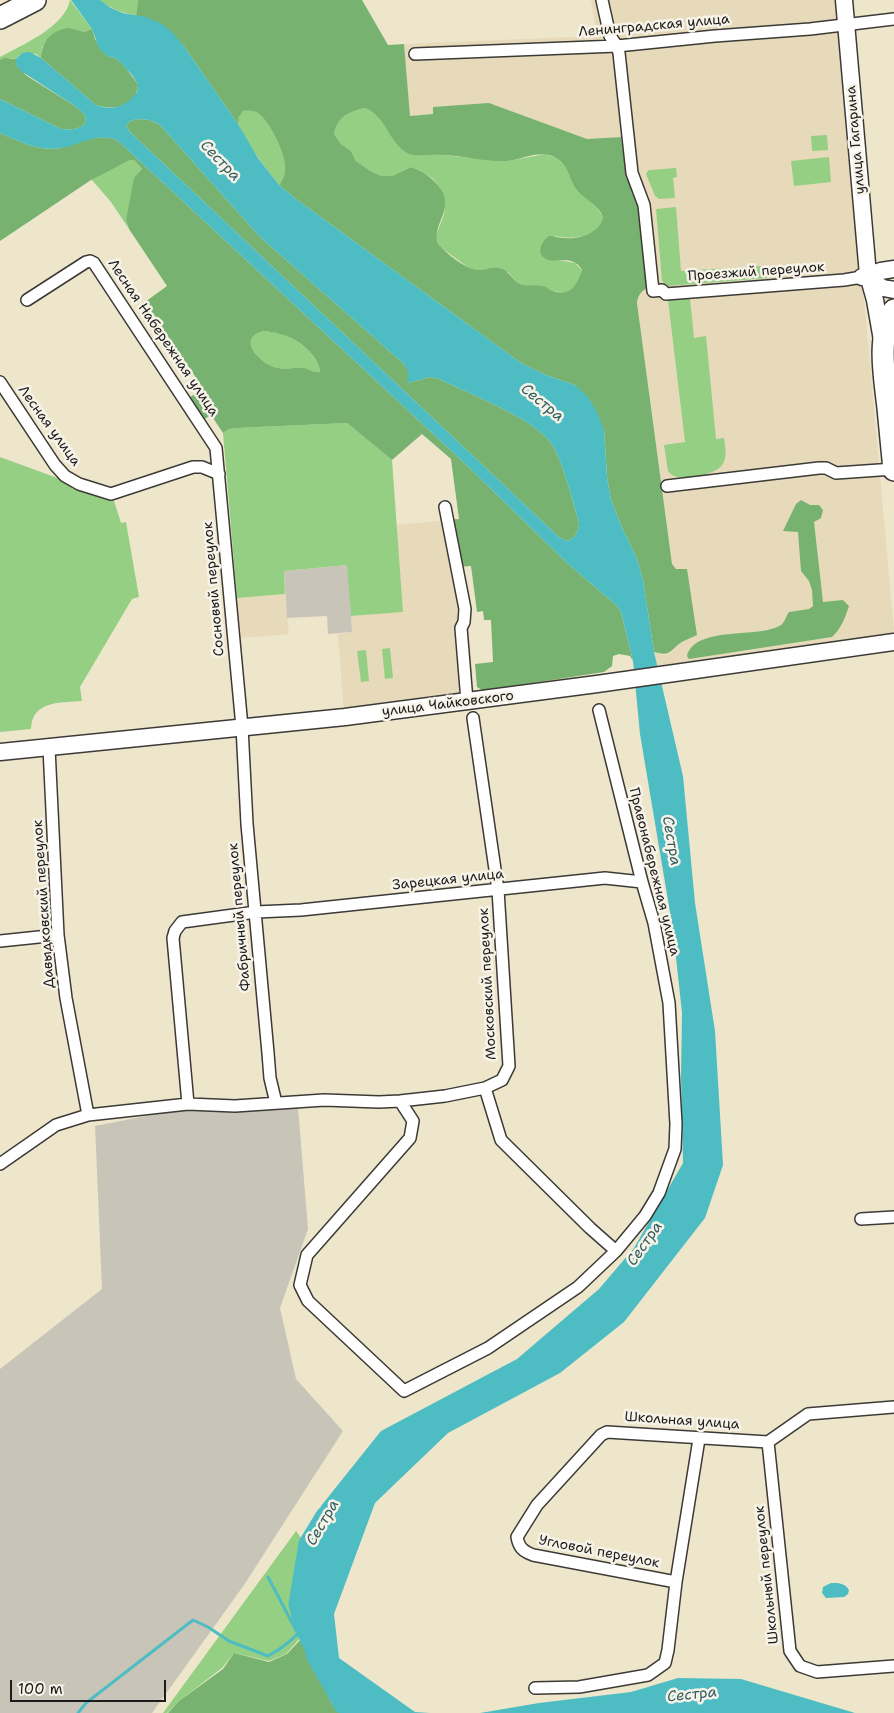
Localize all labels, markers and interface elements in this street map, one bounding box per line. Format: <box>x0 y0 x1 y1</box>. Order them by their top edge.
street label: Ленинградская улица <box>578 11 730 41</box>
street label: улица Гагарина <box>843 85 869 195</box>
water label: Сестра <box>196 137 244 185</box>
street label: Лесная Набережная улица <box>104 256 222 420</box>
street label: Проезжий переулок <box>687 259 825 285</box>
water label: Сестра <box>517 380 567 426</box>
street label: Лесная улица <box>14 382 84 470</box>
street label: Сосновый переулок <box>200 521 228 657</box>
street label: улица Чайковского <box>381 688 515 720</box>
street label: Правонабережная улица <box>625 786 683 958</box>
water label: Сестра <box>658 815 684 867</box>
street label: Давыдковский переулок <box>30 819 58 989</box>
street label: Фабричный переулок <box>225 842 255 992</box>
street label: Зарецкая улица <box>391 866 505 894</box>
street label: Московский переулок <box>476 908 500 1060</box>
water label: Сестра <box>623 1218 667 1270</box>
street label: Школьная улица <box>624 1409 740 1433</box>
water label: Сестра <box>303 1497 343 1549</box>
street label: Школьный переулок <box>751 1505 783 1645</box>
street label: Угловой переулок <box>537 1532 661 1572</box>
scale bar <box>12 1670 169 1702</box>
text: 100 m <box>18 1679 63 1699</box>
water label: Сестра <box>666 1683 718 1707</box>

